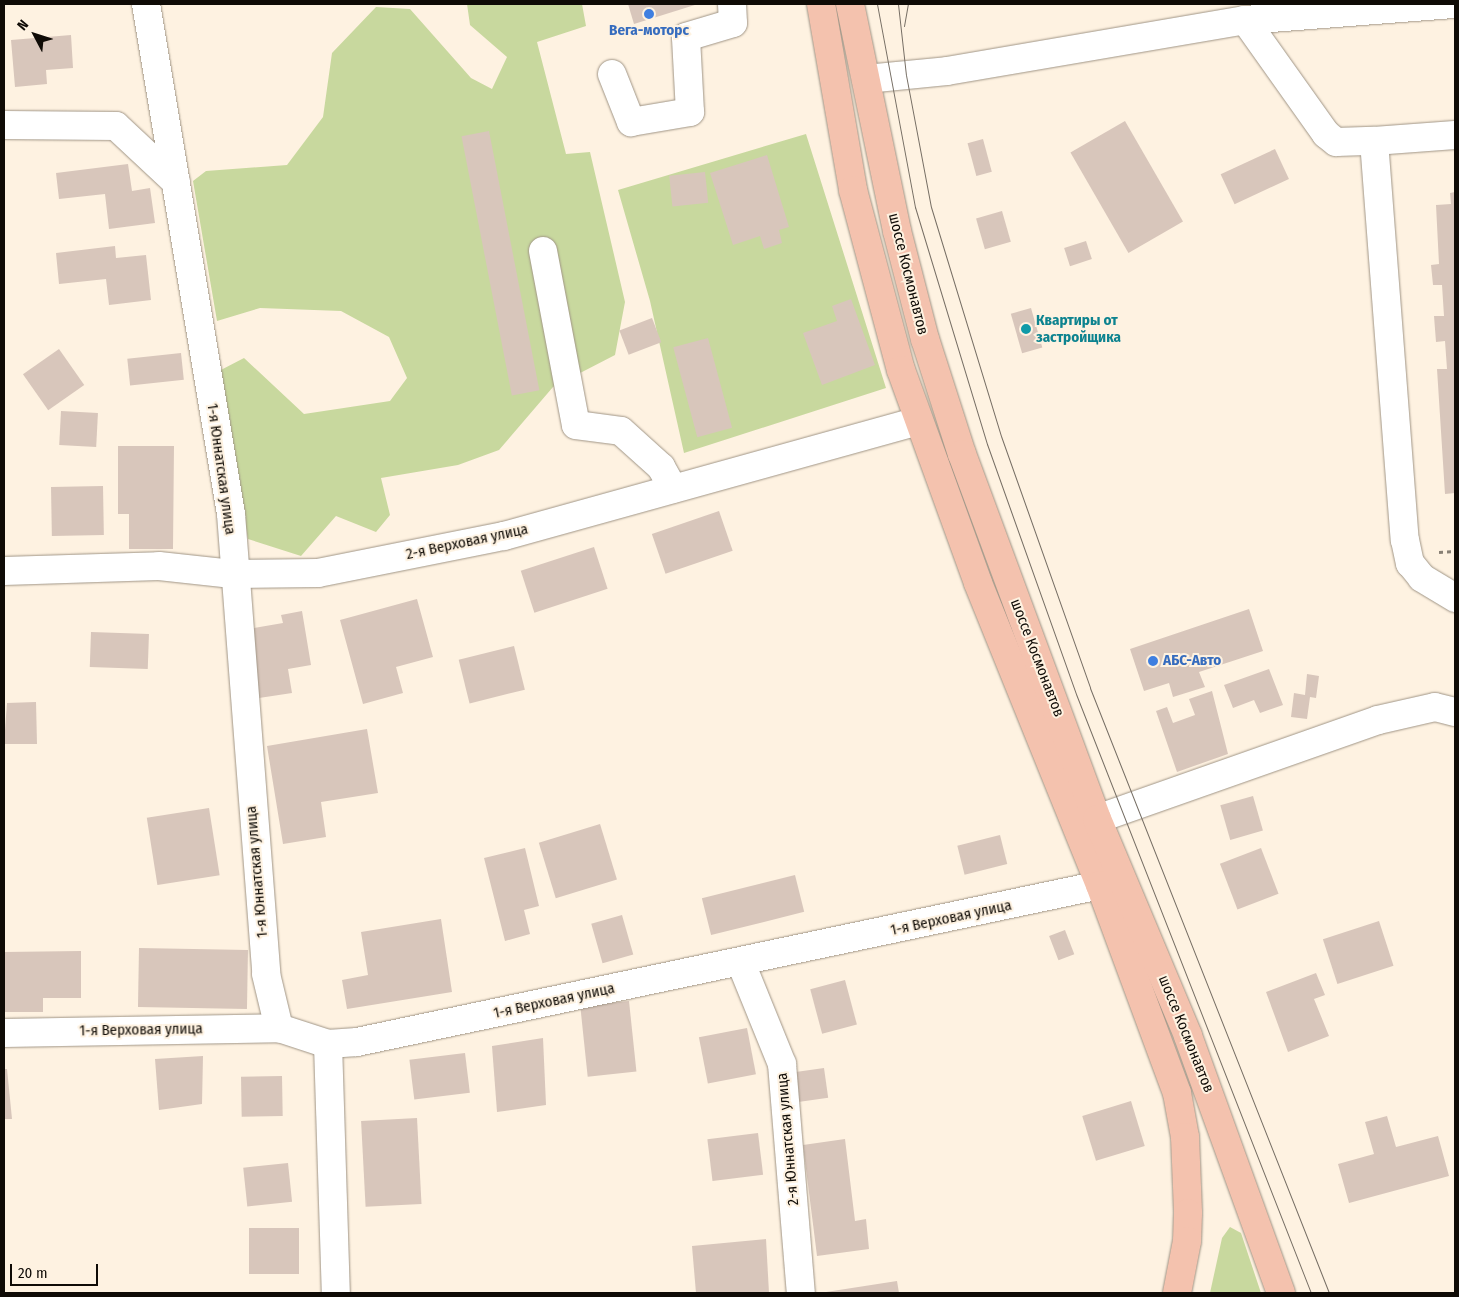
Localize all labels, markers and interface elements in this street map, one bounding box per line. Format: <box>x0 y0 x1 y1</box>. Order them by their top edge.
marker: Вега-моторс <box>643 8 655 20</box>
north arrow <box>10 10 60 60</box>
text: N <box>14 16 32 34</box>
place label: Вега-моторс <box>609 22 689 40</box>
street label: шоссе Космонавтов <box>884 211 932 337</box>
place label: Квартиры от застройщика <box>1036 311 1121 346</box>
marker: Квартиры от застройщика <box>1020 323 1032 335</box>
street label: 1-я Юннатская улица <box>203 402 239 536</box>
street label: 2-я Верховая улица <box>404 520 530 564</box>
street label: шоссе Космонавтов <box>1006 597 1068 719</box>
place label: АБС-Авто <box>1163 652 1221 670</box>
marker: АБС-Авто <box>1147 655 1159 667</box>
street label: 1-я Юннатская улица <box>242 805 272 939</box>
street label: 1-я Верховая улица <box>889 896 1013 940</box>
street label: шоссе Космонавтов <box>1154 973 1218 1095</box>
street label: 1-я Верховая улица <box>492 979 616 1023</box>
street label: 1-я Верховая улица <box>79 1020 203 1040</box>
street label: 2-я Юннатская улица <box>773 1072 803 1206</box>
scale bar <box>12 1254 100 1286</box>
text: 20 m <box>18 1264 48 1282</box>

